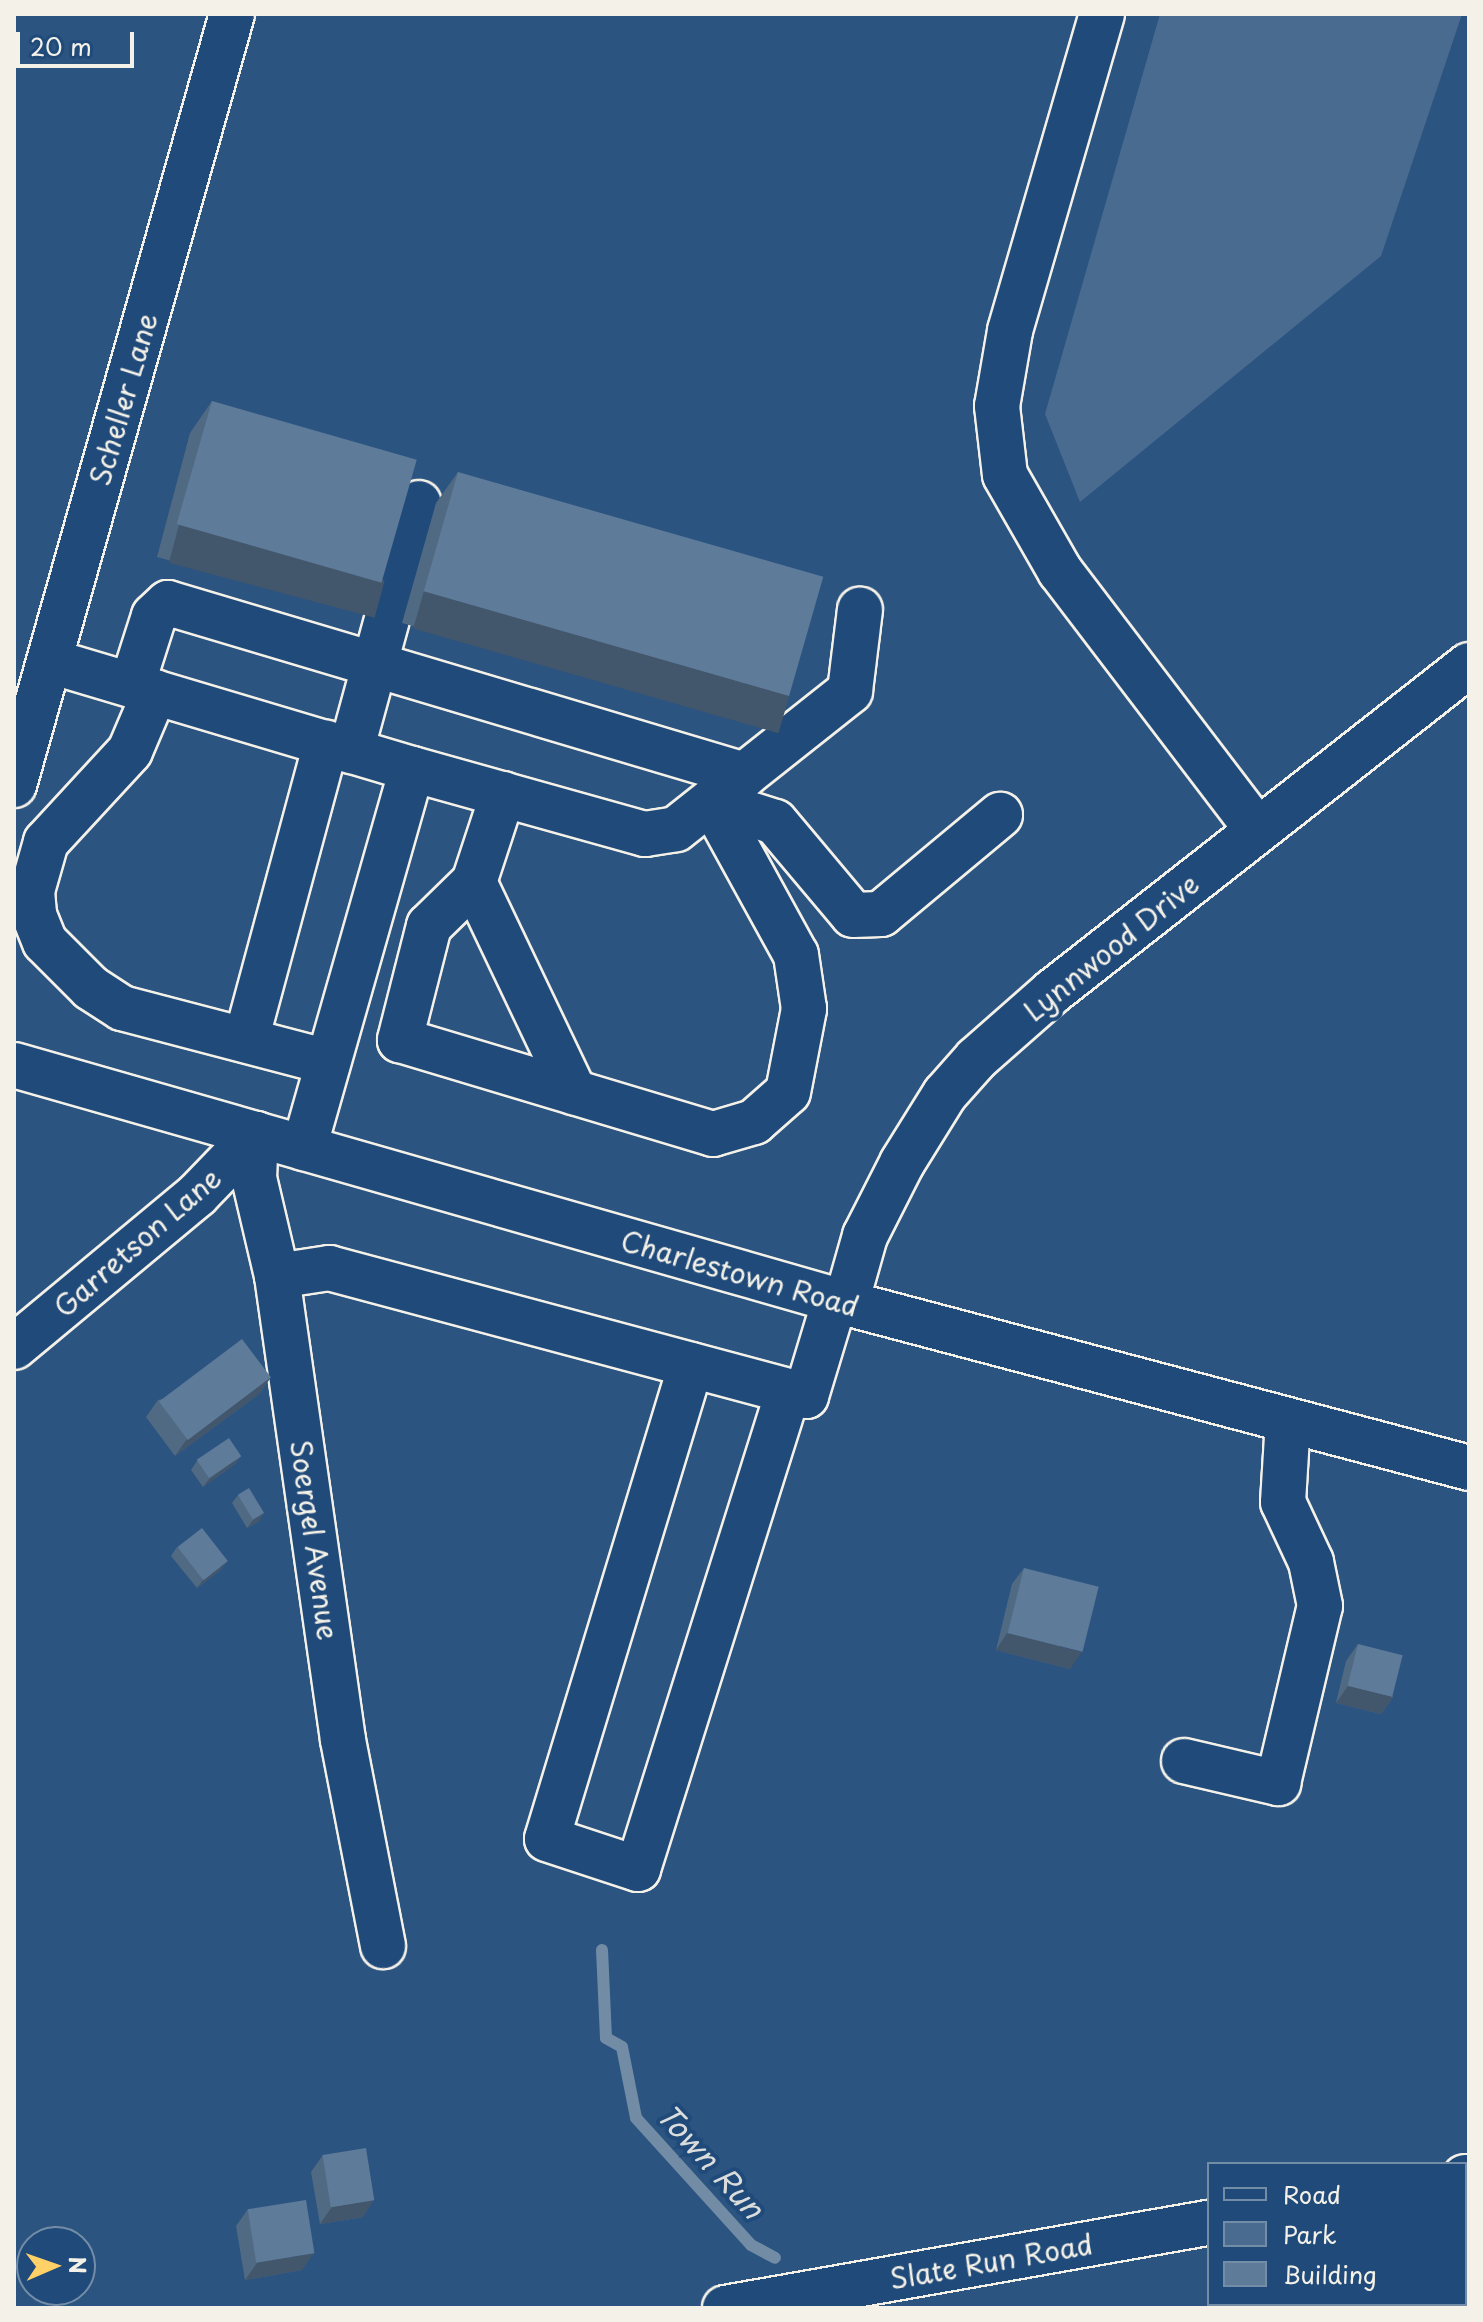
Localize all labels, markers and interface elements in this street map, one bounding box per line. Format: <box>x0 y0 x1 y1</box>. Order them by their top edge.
scale bar <box>20 16 138 66</box>
text: 20 m <box>30 28 92 64</box>
street label: Scheller Lane <box>82 307 164 491</box>
street label: Lynnwood Drive <box>1016 866 1206 1028</box>
street label: Garretson Lane <box>46 1160 228 1324</box>
street label: Charlestown Road <box>618 1223 862 1323</box>
street label: Soergel Avenue <box>284 1437 346 1643</box>
water label: Town Run <box>651 2097 771 2225</box>
legend <box>1207 2162 1467 2306</box>
text: Road <box>1283 2176 1341 2212</box>
text: Park <box>1283 2216 1337 2252</box>
north arrow <box>16 2226 96 2306</box>
street label: Slate Run Road <box>886 2226 1096 2296</box>
text: N <box>62 2256 95 2275</box>
text: Building <box>1283 2256 1377 2292</box>

